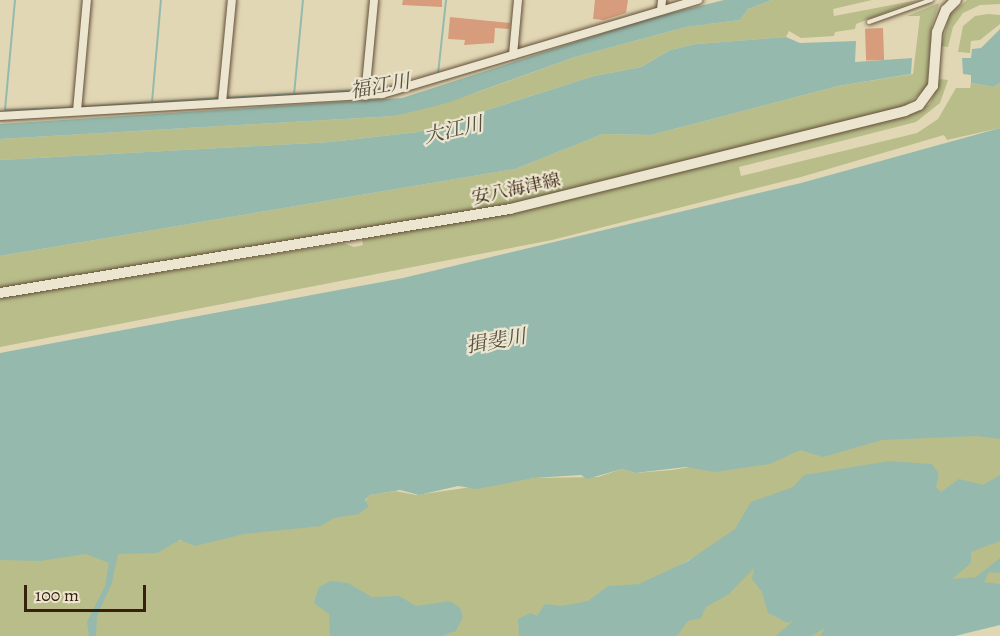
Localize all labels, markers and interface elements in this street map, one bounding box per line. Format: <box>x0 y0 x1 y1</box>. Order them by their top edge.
water label: 福江川 <box>348 69 412 103</box>
water label: 大江川 <box>421 112 485 148</box>
street label: 安八海津線 <box>470 169 562 209</box>
water label: 揖斐川 <box>464 324 528 358</box>
scale bar <box>27 573 148 611</box>
text: 100 m <box>35 583 79 607</box>

